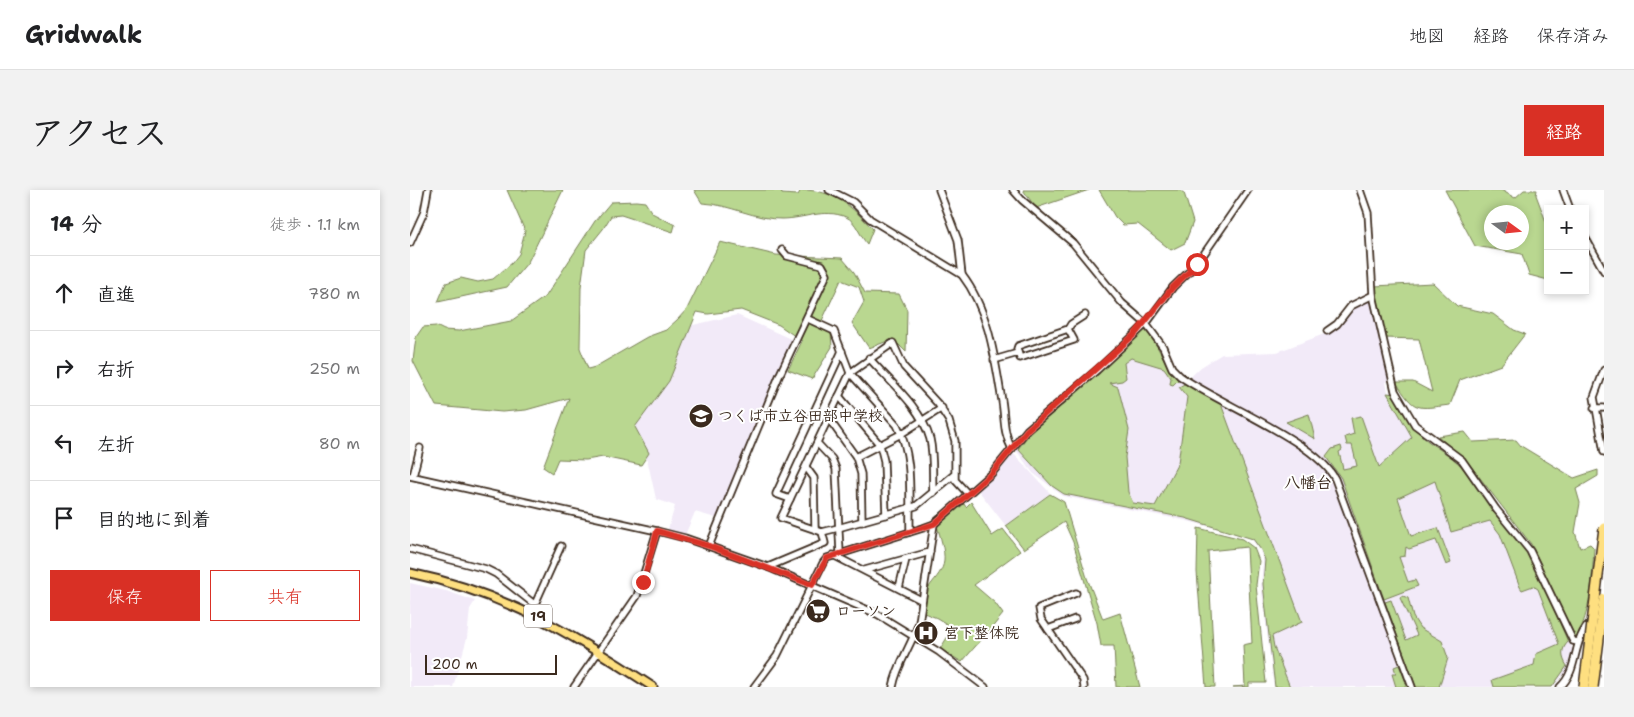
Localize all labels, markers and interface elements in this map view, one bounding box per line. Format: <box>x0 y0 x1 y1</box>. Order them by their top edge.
text: Gridwalk <box>25 19 142 51</box>
text: 地図 <box>1409 24 1445 48</box>
text: 経路 <box>1473 24 1509 48</box>
text: 保存済み <box>1537 24 1609 48</box>
button: 経路 <box>1524 105 1604 156</box>
text: アクセス <box>30 109 168 156</box>
north arrow <box>1484 205 1529 250</box>
map controls <box>1544 205 1589 295</box>
button: + <box>1544 205 1589 250</box>
text: 14 分 <box>50 210 102 238</box>
text: 徒歩 · 1.1 km <box>270 214 360 235</box>
button: − <box>1544 250 1589 295</box>
route start <box>1186 253 1209 276</box>
icon: ahead <box>50 279 78 307</box>
text: 直進 <box>97 282 135 307</box>
text: 780 m <box>308 283 360 304</box>
icon: right <box>50 354 78 382</box>
text: 右折 <box>97 357 135 382</box>
text: 250 m <box>309 358 360 379</box>
school or university icon: つくば市立谷田部中学校 <box>688 403 714 429</box>
place label: つくば市立谷田部中学校 <box>718 406 883 426</box>
icon: left <box>50 429 78 457</box>
text: 左折 <box>97 432 135 457</box>
text: 80 m <box>319 433 360 454</box>
district label: 八幡台 <box>1284 472 1332 493</box>
icon: arrive <box>50 504 78 532</box>
text: 目的地に到着 <box>97 507 211 532</box>
button: 保存 <box>50 570 200 621</box>
button: 共有 <box>210 570 360 621</box>
route end <box>632 571 655 594</box>
supermarket icon: ローソン <box>805 598 831 624</box>
place label: ローソン <box>836 601 896 621</box>
road number: 19 <box>524 604 552 628</box>
hospital icon: 宮下整体院 <box>913 620 939 646</box>
place label: 宮下整体院 <box>944 623 1019 643</box>
scale bar <box>425 652 558 675</box>
text: 200 m <box>432 655 478 673</box>

